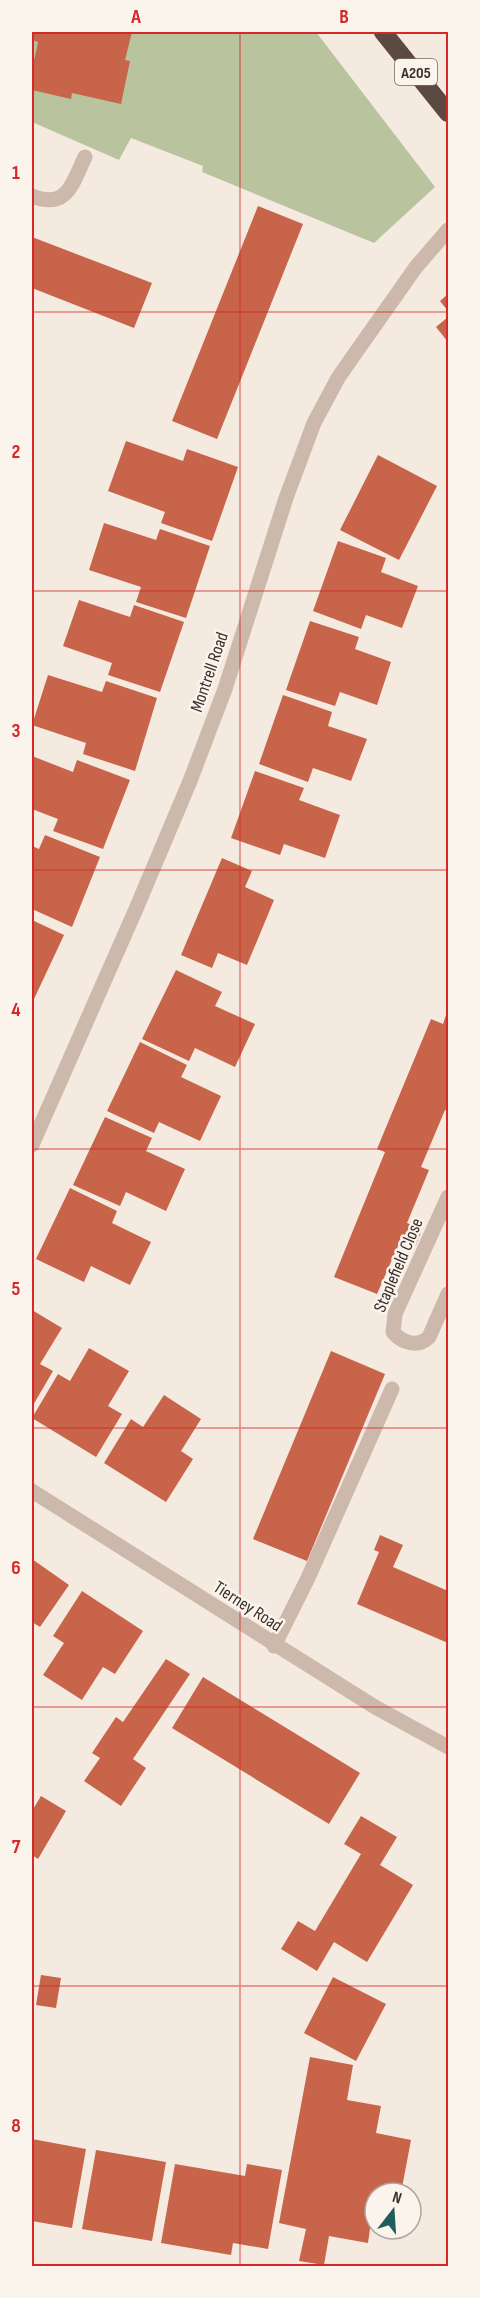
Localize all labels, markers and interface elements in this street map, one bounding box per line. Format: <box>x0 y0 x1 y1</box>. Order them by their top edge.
text: A <box>130 5 141 29</box>
text: B <box>339 5 349 29</box>
road number: A205 <box>395 59 437 85</box>
text: 1 <box>12 161 20 185</box>
text: 2 <box>12 440 20 464</box>
street label: Montrell Road <box>186 629 233 715</box>
text: 3 <box>12 719 21 743</box>
text: 4 <box>11 998 21 1022</box>
street label: Staplefield Close <box>369 1215 428 1315</box>
text: 5 <box>12 1277 21 1301</box>
text: 6 <box>11 1556 21 1580</box>
street label: Tierney Road <box>209 1576 286 1636</box>
text: 7 <box>12 1835 21 1859</box>
text: 8 <box>11 2114 21 2138</box>
north arrow <box>363 2181 423 2241</box>
text: N <box>390 2188 404 2208</box>

